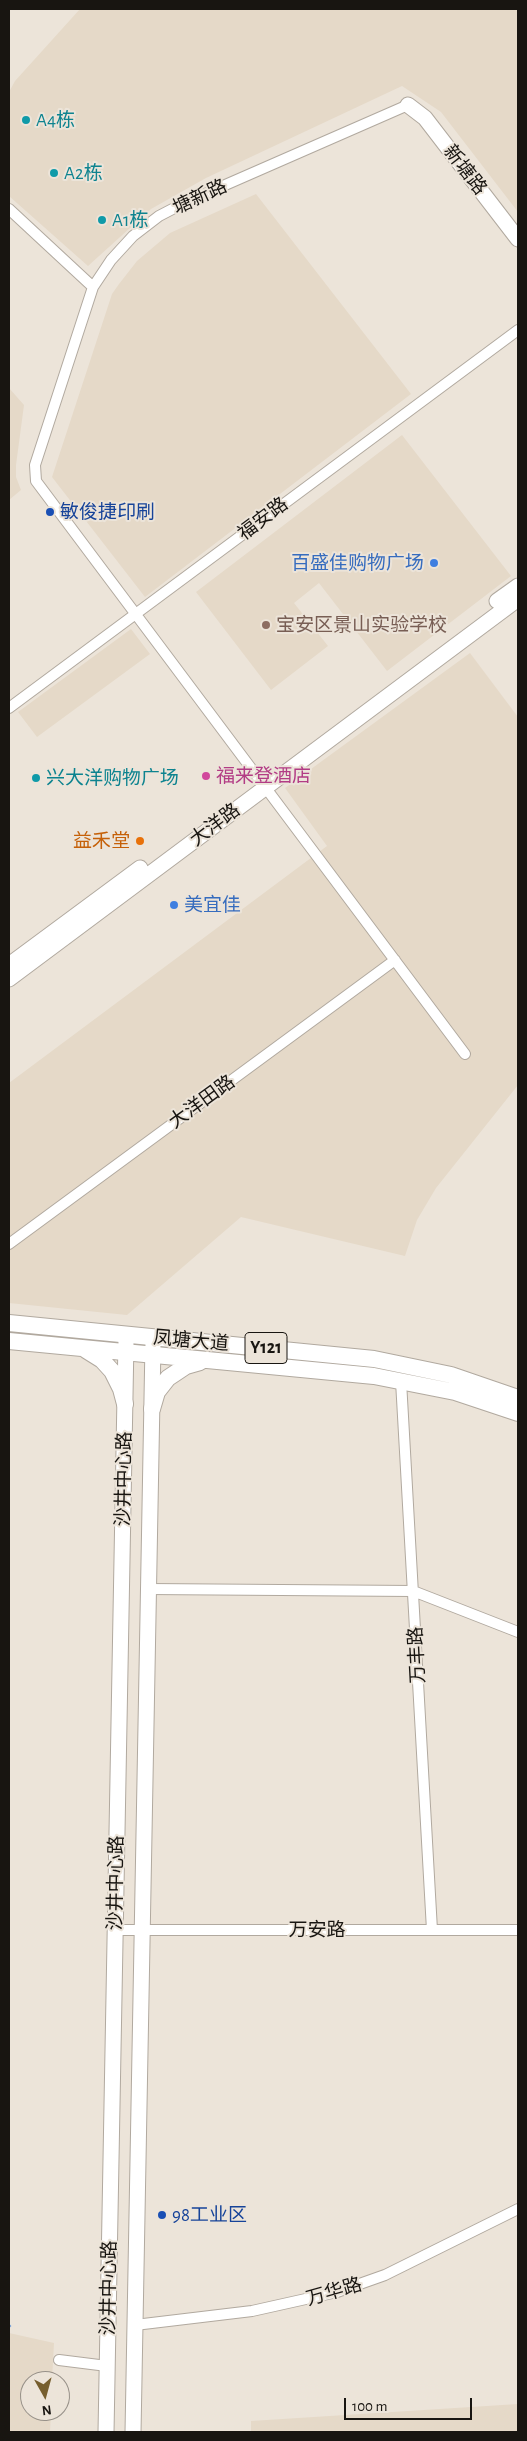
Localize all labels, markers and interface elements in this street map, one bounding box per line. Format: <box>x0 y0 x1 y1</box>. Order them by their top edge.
place label: A4栋 <box>36 109 75 131</box>
marker: A4栋 <box>20 114 32 126</box>
street label: 新塘路 <box>438 141 492 199</box>
place label: A2栋 <box>64 162 103 184</box>
marker: A2栋 <box>48 167 60 179</box>
street label: 塘新路 <box>169 175 231 219</box>
place label: A1栋 <box>112 209 149 231</box>
marker: A1栋 <box>96 214 108 226</box>
street label: 福安路 <box>233 493 293 545</box>
place label: 敏俊捷印刷 <box>60 501 155 523</box>
marker: 敏俊捷印刷 <box>44 506 56 518</box>
place label: 百盛佳购物广场 <box>291 552 424 574</box>
marker: 百盛佳购物广场 <box>428 557 440 569</box>
place label: 宝安区景山实验学校 <box>276 614 447 636</box>
marker: 宝安区景山实验学校 <box>260 619 272 631</box>
place label: 福来登酒店 <box>216 765 311 787</box>
place label: 兴大洋购物广场 <box>46 767 179 789</box>
marker: 福来登酒店 <box>200 770 212 782</box>
marker: 兴大洋购物广场 <box>30 772 42 784</box>
street label: 大洋路 <box>185 799 245 851</box>
place label: 益禾堂 <box>73 830 130 852</box>
marker: 益禾堂 <box>134 835 146 847</box>
place label: 美宜佳 <box>184 894 241 916</box>
marker: 美宜佳 <box>168 899 180 911</box>
street label: 大洋田路 <box>165 1070 239 1134</box>
street label: 凤塘大道 <box>152 1326 230 1356</box>
road number: Y121 <box>245 1332 287 1364</box>
street label: 沙井中心路 <box>112 1431 136 1527</box>
street label: 万丰路 <box>404 1626 430 1684</box>
street label: 沙井中心路 <box>104 1835 128 1931</box>
street label: 万安路 <box>289 1919 345 1941</box>
place label: 98工业区 <box>172 2204 247 2226</box>
marker: 98工业区 <box>156 2209 168 2221</box>
street label: 沙井中心路 <box>97 2240 121 2336</box>
street label: 万华路 <box>303 2273 365 2311</box>
north arrow <box>20 2371 70 2421</box>
scale bar <box>347 2388 474 2420</box>
text: 100 m <box>352 2399 387 2414</box>
text: N <box>41 2402 52 2417</box>

